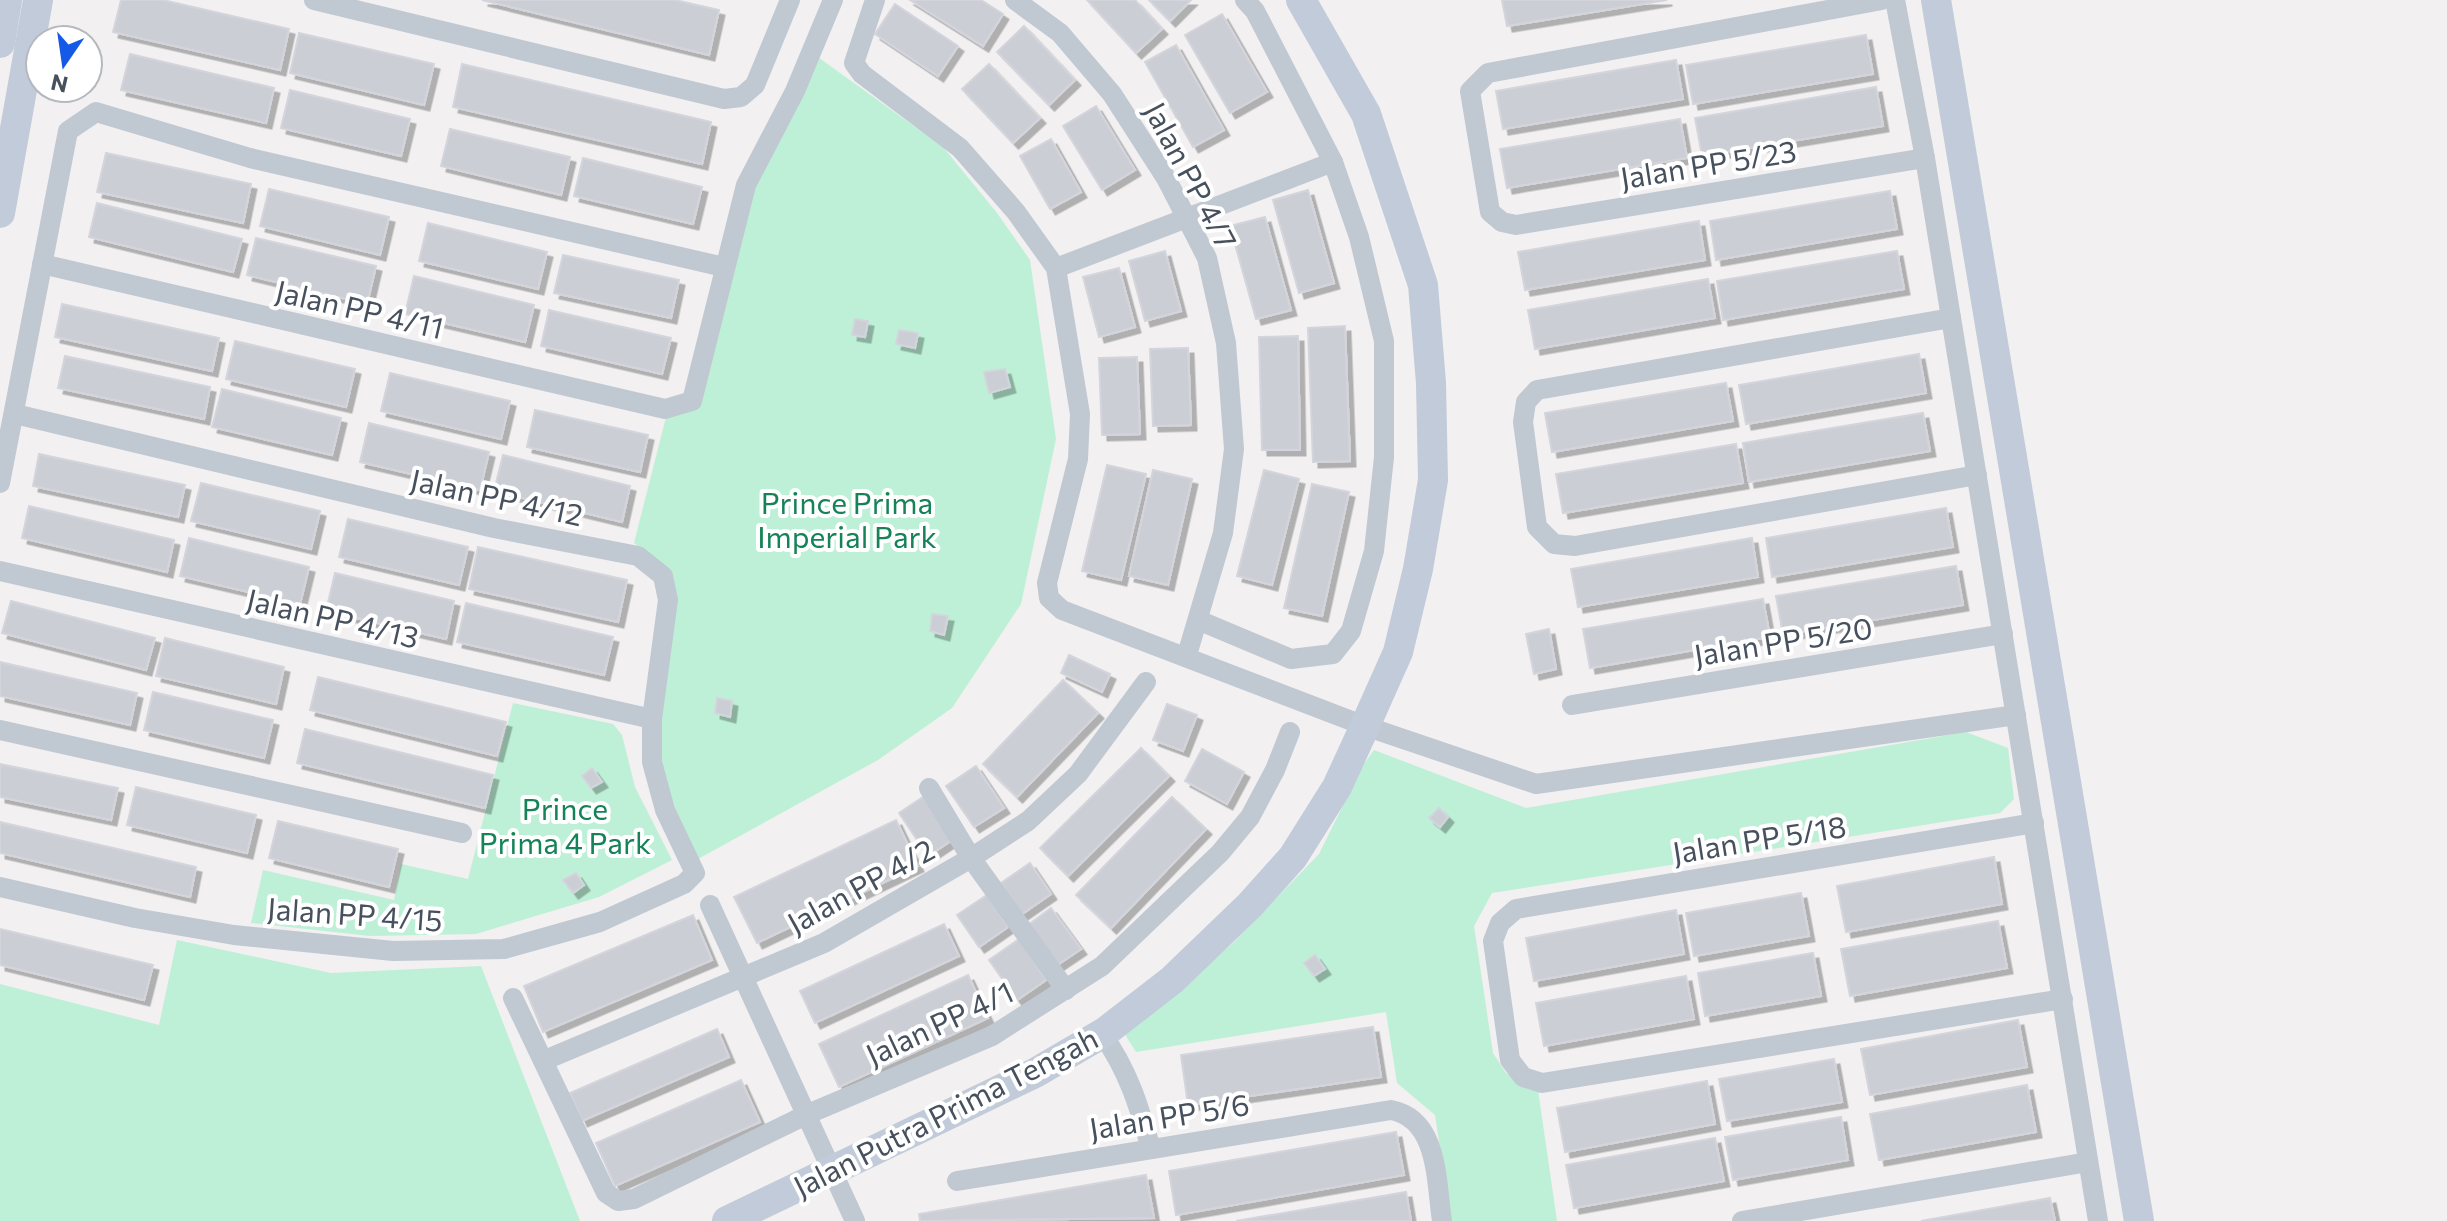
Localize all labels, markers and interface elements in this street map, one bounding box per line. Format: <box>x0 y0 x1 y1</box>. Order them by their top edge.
north arrow <box>24 24 104 104</box>
text: N <box>48 69 70 99</box>
street label: Jalan PP 4/7 <box>1138 95 1246 255</box>
street label: Jalan PP 5/23 <box>1617 131 1799 195</box>
street label: Jalan PP 4/11 <box>272 271 448 345</box>
street label: Jalan PP 4/12 <box>408 460 586 532</box>
park label: Prince Prima Imperial Park <box>757 483 937 554</box>
street label: Jalan PP 4/13 <box>243 579 423 655</box>
street label: Jalan PP 5/20 <box>1691 608 1875 672</box>
park label: Prince Prima 4 Park <box>479 789 651 860</box>
street label: Jalan PP 5/18 <box>1670 806 1848 870</box>
street label: Jalan PP 4/2 <box>780 830 940 940</box>
street label: Jalan PP 4/15 <box>266 888 444 938</box>
street label: Jalan PP 4/1 <box>859 972 1019 1072</box>
street label: Jalan Putra Prima Tengah <box>787 1018 1103 1204</box>
street label: Jalan PP 5/6 <box>1086 1084 1252 1146</box>

